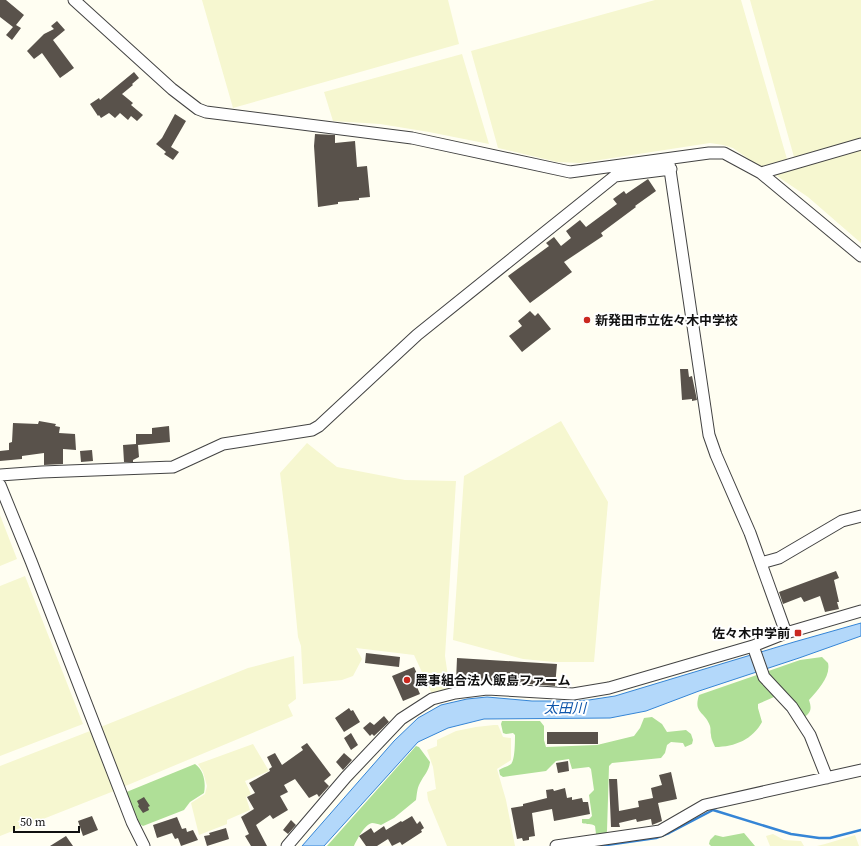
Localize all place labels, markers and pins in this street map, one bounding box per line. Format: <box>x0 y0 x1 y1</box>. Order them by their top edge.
place label: 新発田市立佐々木中学校 <box>595 312 738 329</box>
marker: 新発田市立佐々木中学校 <box>582 315 592 325</box>
place label: 佐々木中学前 <box>712 625 790 642</box>
marker: 佐々木中学前 <box>793 628 803 638</box>
place label: 農事組合法人飯島ファーム <box>415 672 571 689</box>
marker: 農事組合法人飯島ファーム <box>402 675 412 685</box>

